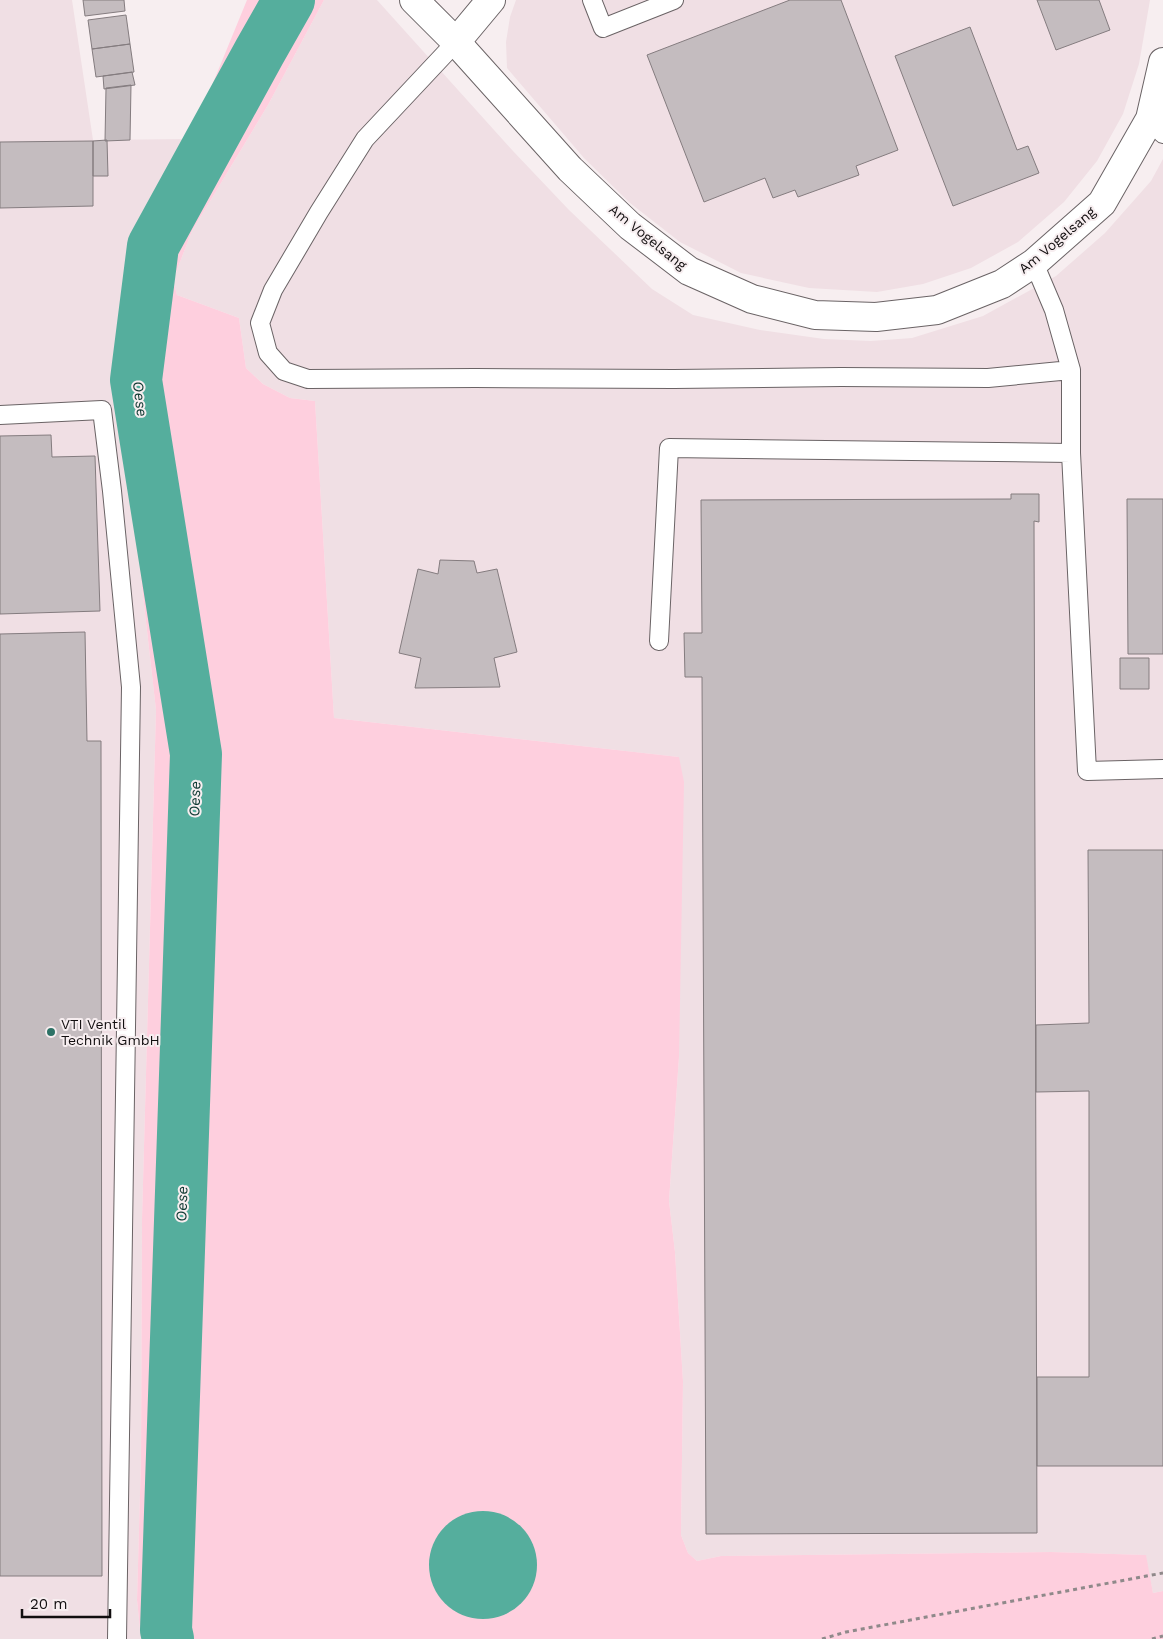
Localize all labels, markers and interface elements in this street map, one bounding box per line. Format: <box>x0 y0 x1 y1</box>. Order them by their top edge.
street label: Am Vogelsang <box>606 201 690 273</box>
street label: Am Vogelsang <box>1015 203 1099 277</box>
water label: Oese <box>129 380 151 418</box>
water label: Oese <box>185 781 205 817</box>
place label: VTI Ventil Technik GmbH <box>61 1016 160 1048</box>
marker: VTI Ventil Technik GmbH <box>45 1026 57 1038</box>
water label: Oese <box>172 1186 192 1222</box>
scale bar <box>22 1586 110 1618</box>
text: 20 m <box>30 1595 68 1613</box>

